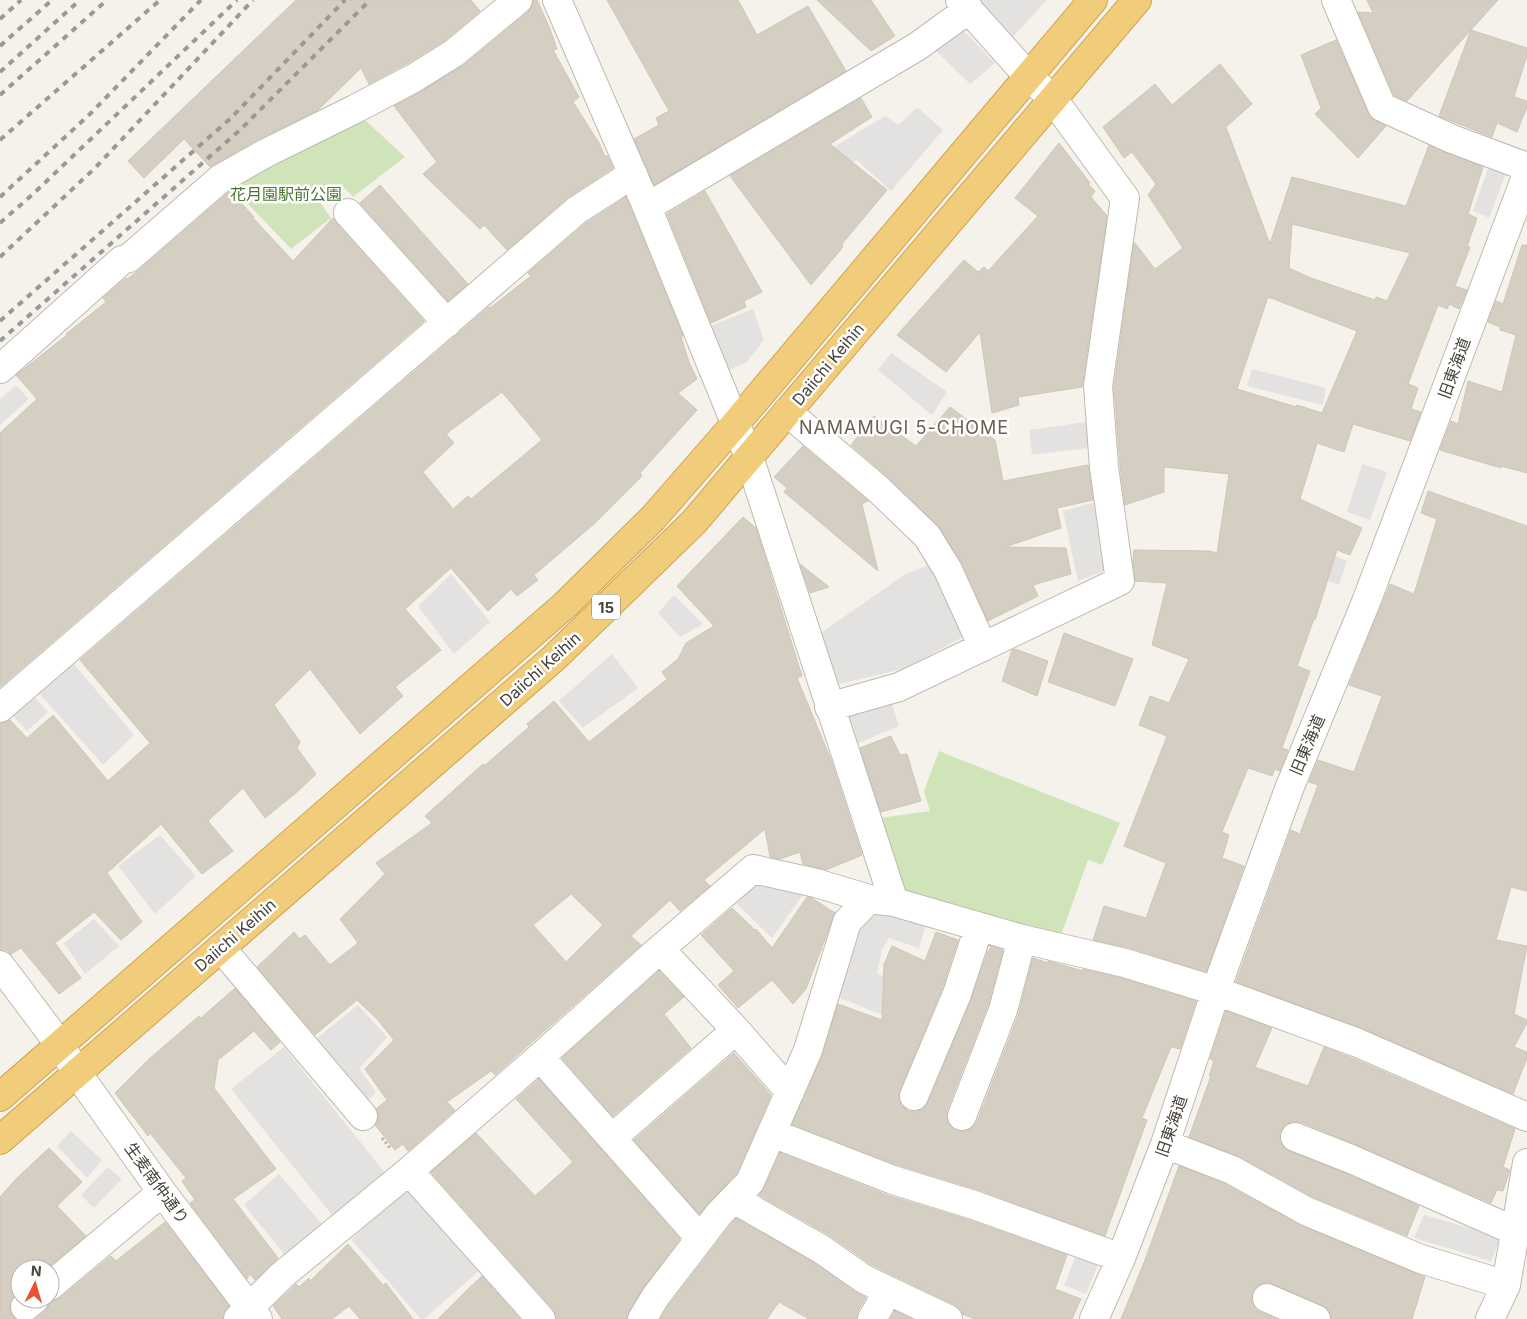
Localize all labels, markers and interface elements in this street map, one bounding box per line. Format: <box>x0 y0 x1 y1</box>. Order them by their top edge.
park label: 花月園駅前公園 <box>230 184 342 204</box>
street label: Daiichi Keihin <box>788 319 868 409</box>
street label: 旧東海道 <box>1434 335 1474 401</box>
district label: NAMAMUGI 5-CHOME <box>799 417 1009 438</box>
road number: 15 <box>592 594 620 620</box>
street label: Daiichi Keihin <box>496 628 584 710</box>
street label: 旧東海道 <box>1285 712 1329 778</box>
street label: Daiichi Keihin <box>190 894 280 976</box>
street label: 旧東海道 <box>1151 1092 1191 1160</box>
street label: 生麦南仲通り <box>121 1138 193 1228</box>
north arrow <box>10 1259 60 1309</box>
text: N <box>30 1262 42 1279</box>

